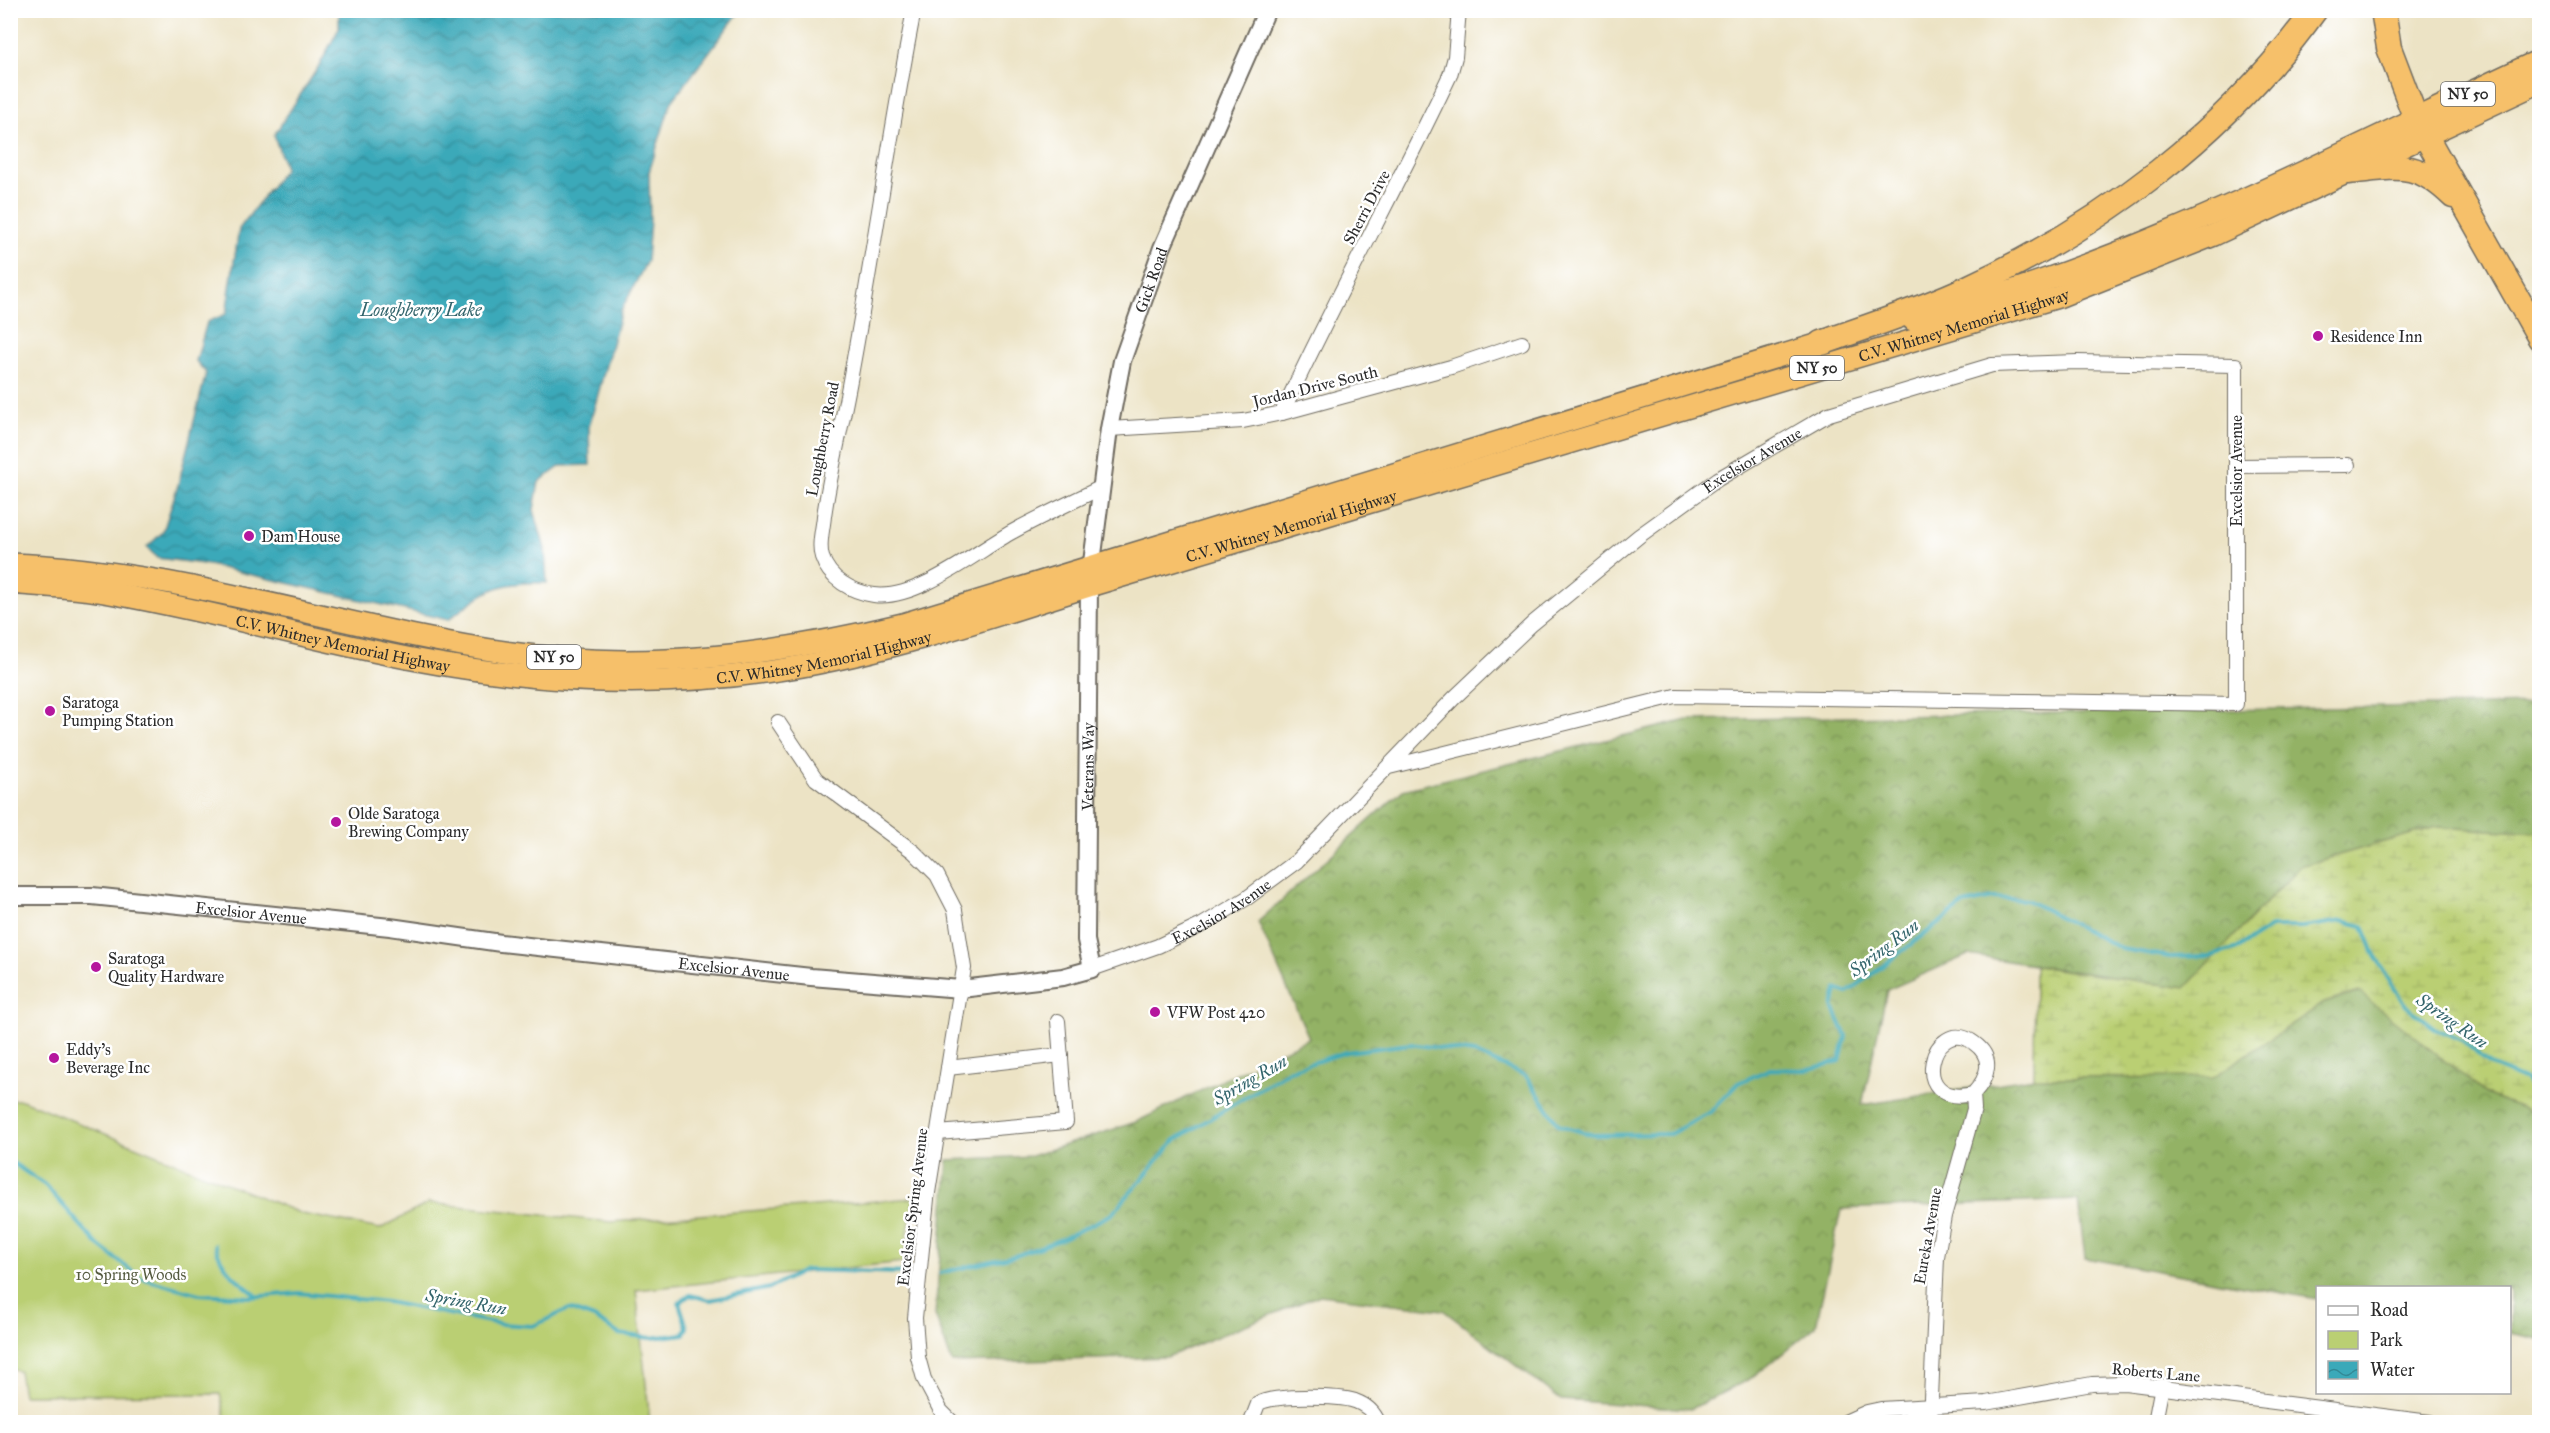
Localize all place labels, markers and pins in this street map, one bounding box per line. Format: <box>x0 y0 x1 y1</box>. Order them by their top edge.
place label: Residence Inn <box>2330 327 2423 346</box>
marker: Residence Inn <box>2311 329 2325 343</box>
place label: Dam House <box>261 527 340 546</box>
marker: Dam House <box>242 529 256 543</box>
place label: Saratoga Pumping Station <box>62 693 174 731</box>
marker: Saratoga Pumping Station <box>43 704 57 718</box>
place label: Olde Saratoga Brewing Company <box>348 804 469 842</box>
marker: Olde Saratoga Brewing Company <box>329 815 343 829</box>
place label: Saratoga Quality Hardware <box>108 949 224 986</box>
marker: Saratoga Quality Hardware <box>89 960 103 974</box>
place label: VFW Post 420 <box>1166 1003 1265 1022</box>
marker: VFW Post 420 <box>1148 1005 1162 1019</box>
place label: Eddy's Beverage Inc <box>66 1040 150 1078</box>
marker: Eddy's Beverage Inc <box>47 1051 61 1065</box>

